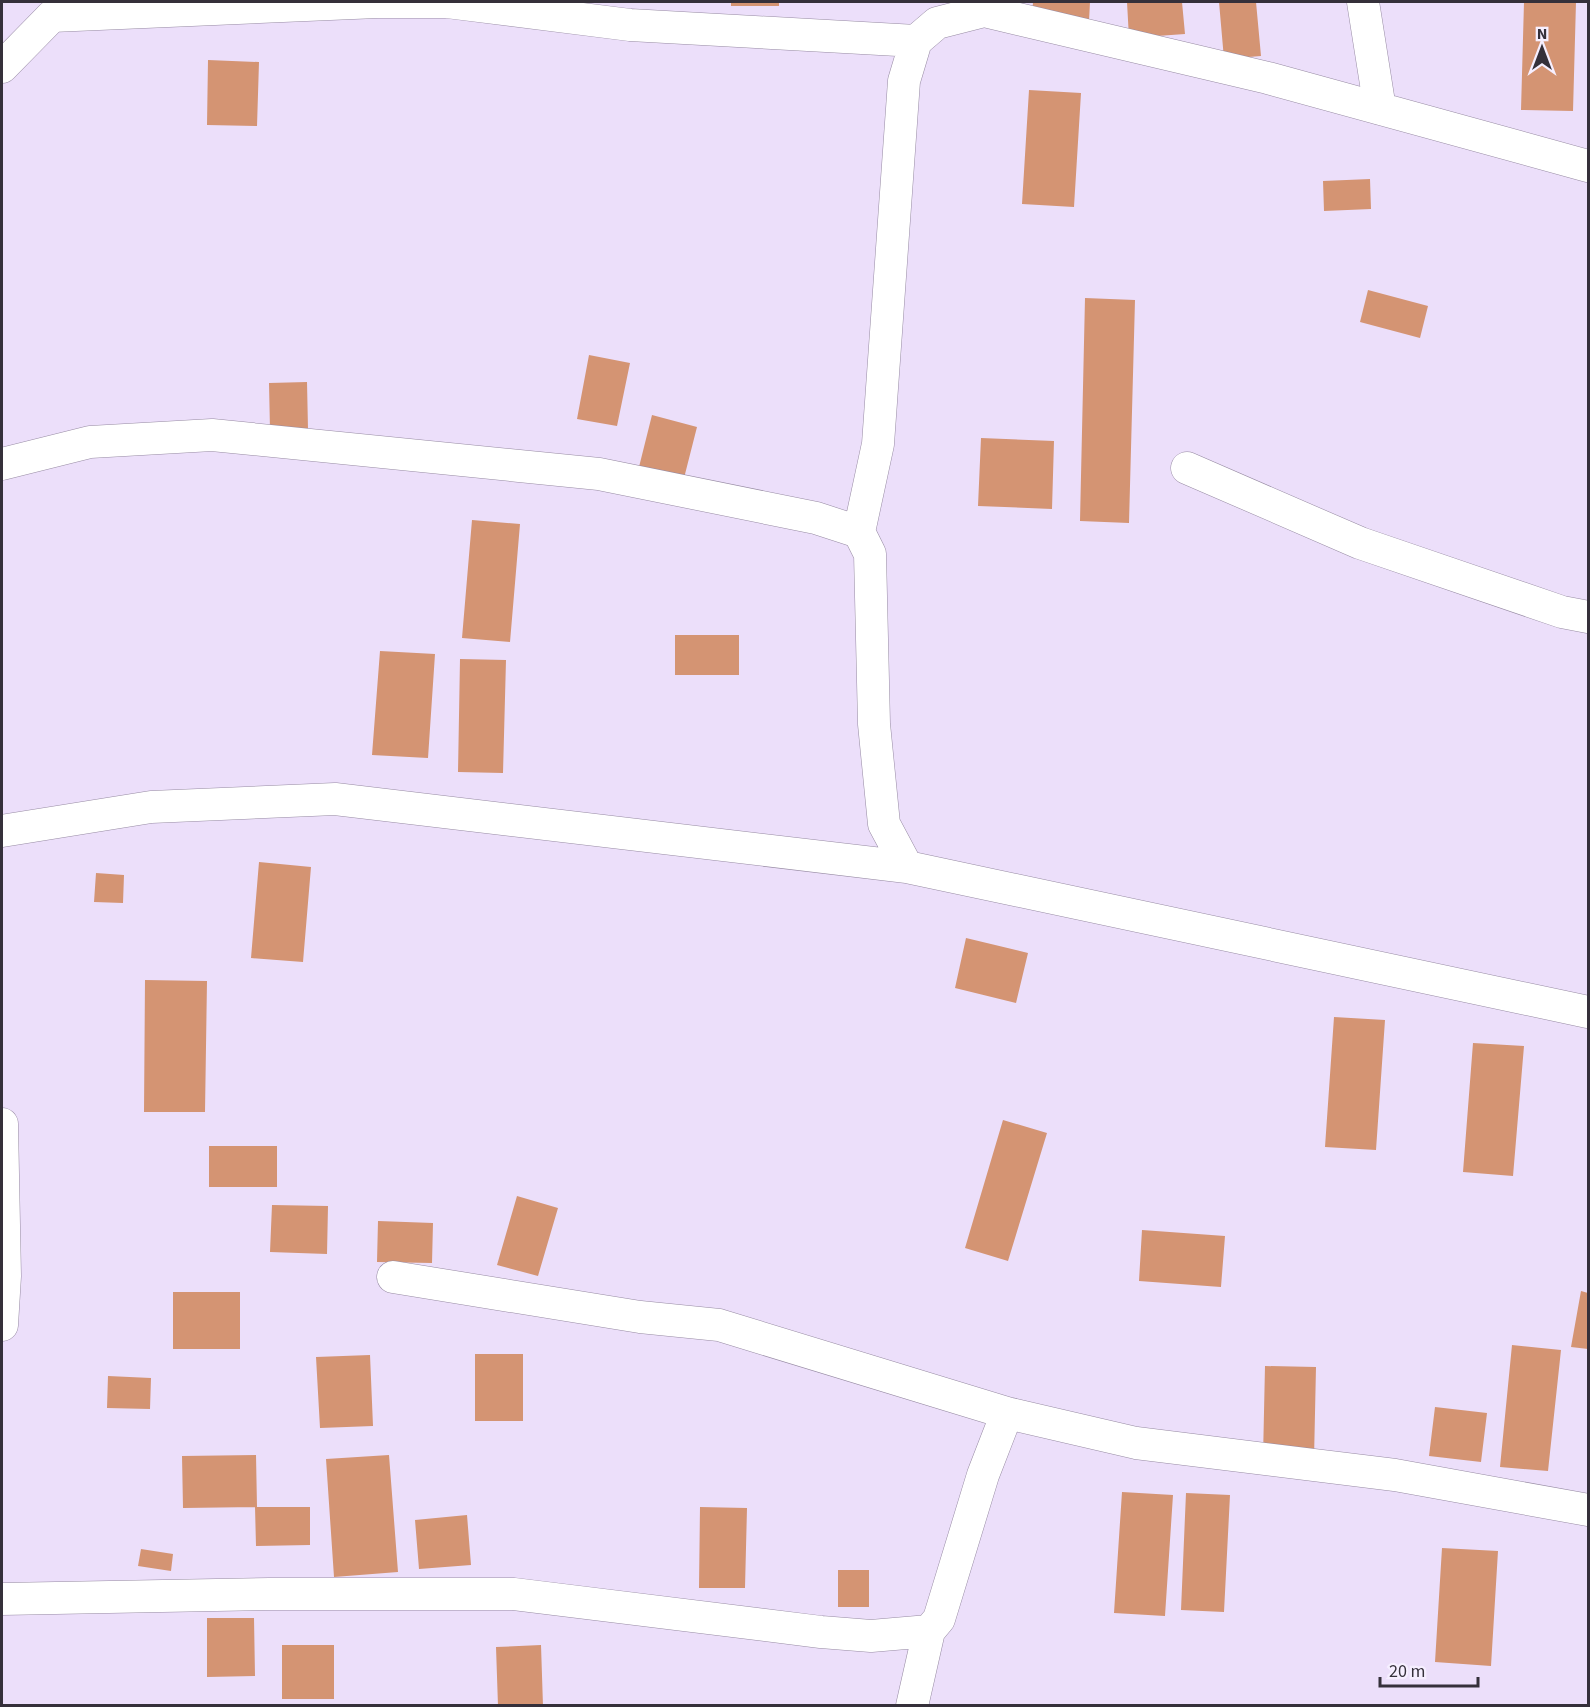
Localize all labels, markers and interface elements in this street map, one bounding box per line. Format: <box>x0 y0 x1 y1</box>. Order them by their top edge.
north arrow <box>1512 18 1572 78</box>
text: N <box>1537 23 1547 45</box>
scale bar <box>1380 1650 1478 1688</box>
text: 20 m <box>1389 1659 1425 1684</box>

